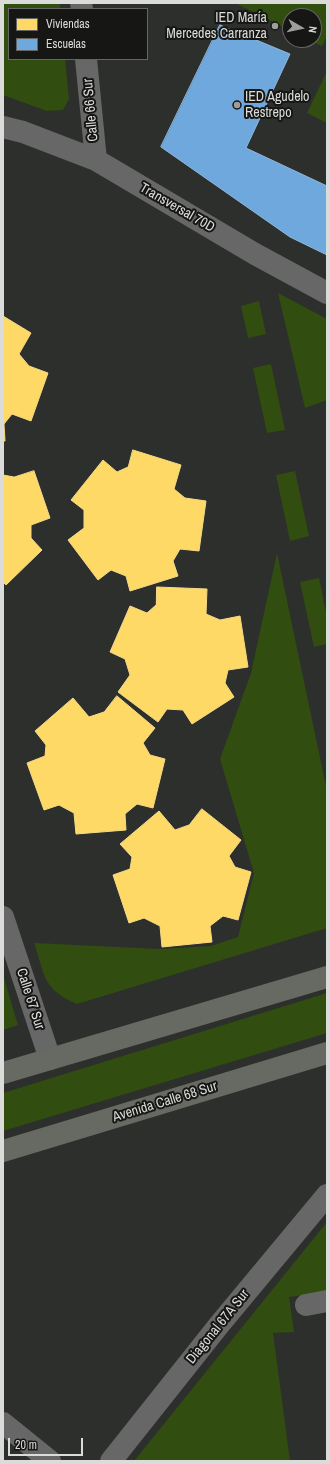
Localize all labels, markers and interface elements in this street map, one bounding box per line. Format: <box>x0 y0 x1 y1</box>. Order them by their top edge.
legend <box>8 8 148 60</box>
north arrow <box>282 8 322 48</box>
place label: IED María Mercedes Carranza <box>166 10 267 42</box>
text: Viviendas <box>46 16 90 32</box>
marker: IED María Mercedes Carranza <box>270 21 280 31</box>
text: N <box>305 25 320 34</box>
text: Escuelas <box>46 36 86 52</box>
street label: Calle 66 Sur <box>80 78 102 142</box>
place label: IED Agudelo Restrepo <box>245 89 309 122</box>
marker: IED Agudelo Restrepo <box>232 100 242 110</box>
street label: Transversal 70D <box>137 180 217 236</box>
street label: Calle 67 Sur <box>12 966 48 1032</box>
street label: Avenida Calle 68 Sur <box>111 1078 219 1126</box>
street label: Diagonal 67A Sur <box>183 1287 253 1367</box>
scale bar <box>10 1430 85 1456</box>
text: 20 m <box>15 1437 37 1453</box>

